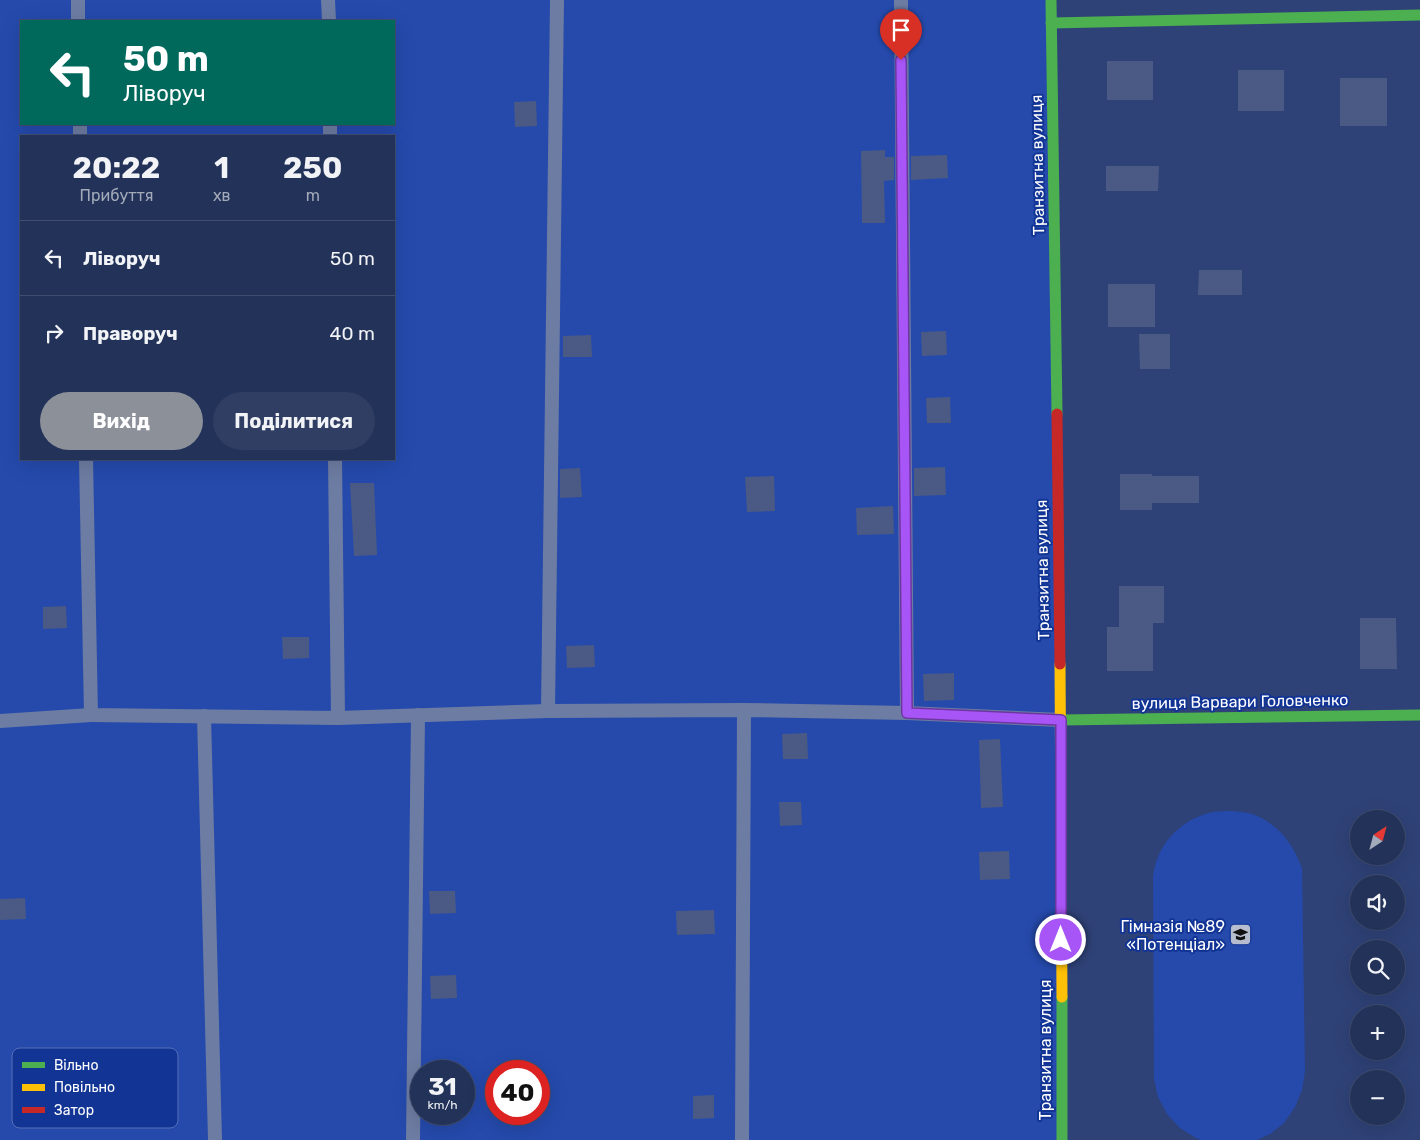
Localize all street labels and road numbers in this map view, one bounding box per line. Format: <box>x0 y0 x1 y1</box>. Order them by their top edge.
street label: Транзитна вулиця <box>1027 94 1048 236</box>
street label: Транзитна вулиця <box>1032 499 1053 641</box>
street label: вулиця Варвари Головченко <box>1132 690 1348 713</box>
street label: Транзитна вулиця <box>1036 980 1055 1120</box>

